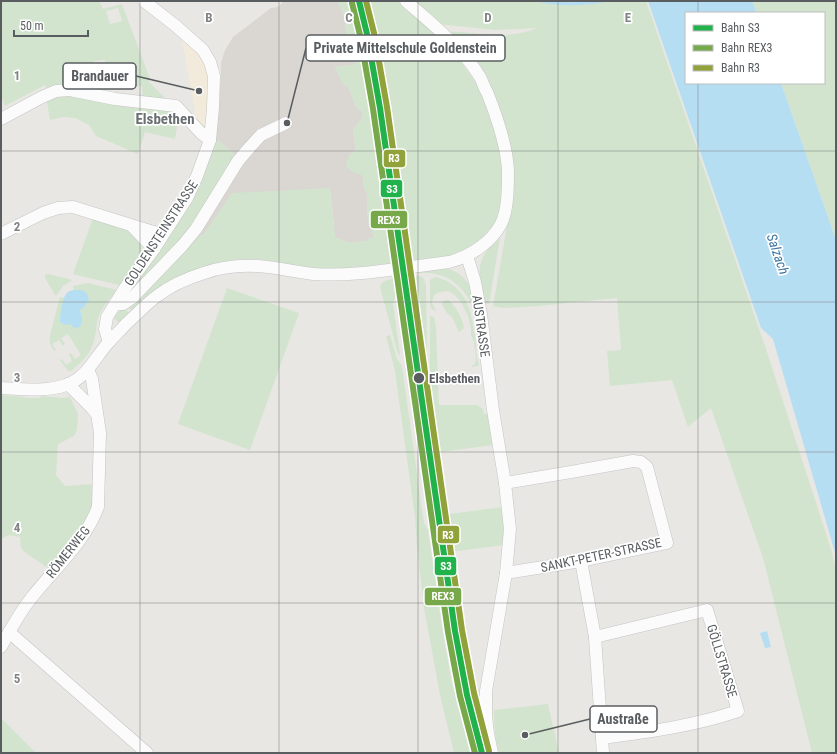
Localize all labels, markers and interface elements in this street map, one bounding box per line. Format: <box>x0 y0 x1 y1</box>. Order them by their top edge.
text: B <box>205 10 213 25</box>
text: C <box>345 10 353 25</box>
text: D <box>484 10 492 25</box>
text: E <box>625 10 632 25</box>
scale bar <box>14 12 88 38</box>
legend <box>685 12 825 84</box>
text: 50 m <box>20 19 44 33</box>
text: Bahn S3 <box>721 21 760 35</box>
callout: Private Mittelschule Goldenstein <box>306 35 505 61</box>
text: Private Mittelschule Goldenstein <box>313 40 497 56</box>
text: Bahn REX3 <box>721 41 773 55</box>
text: Bahn R3 <box>721 61 760 75</box>
callout: Brandauer <box>63 63 136 89</box>
text: 1 <box>14 68 20 83</box>
text: Brandauer <box>71 68 129 84</box>
district label: Elsbethen <box>135 110 195 128</box>
line badge: R3 <box>383 149 406 168</box>
text: R3 <box>388 152 400 165</box>
street label: GOLDENSTEINSTRASSE <box>121 177 201 289</box>
line badge: S3 <box>380 179 403 198</box>
text: S3 <box>386 183 398 196</box>
line badge: REX3 <box>370 210 408 229</box>
text: REX3 <box>377 214 401 227</box>
text: 2 <box>14 219 21 234</box>
water label: Salzach <box>764 232 792 276</box>
street label: AUSTRASSE <box>469 294 493 358</box>
text: 3 <box>14 370 20 385</box>
marker: Elsbethen <box>412 371 426 385</box>
place label: Elsbethen <box>429 371 480 386</box>
text: 4 <box>14 520 21 535</box>
street label: RÖMERWEG <box>43 523 93 581</box>
line badge: R3 <box>437 525 460 544</box>
text: R3 <box>442 529 454 542</box>
street label: SANKT-PETER-STRASSE <box>539 535 663 575</box>
line badge: S3 <box>434 556 457 576</box>
text: S3 <box>440 560 452 573</box>
line badge: REX3 <box>424 587 462 606</box>
text: REX3 <box>431 590 455 603</box>
street label: GÖLLSTRASSE <box>704 623 740 699</box>
text: 5 <box>14 671 21 686</box>
callout: Austraße <box>590 706 657 732</box>
text: Austraße <box>597 711 649 727</box>

